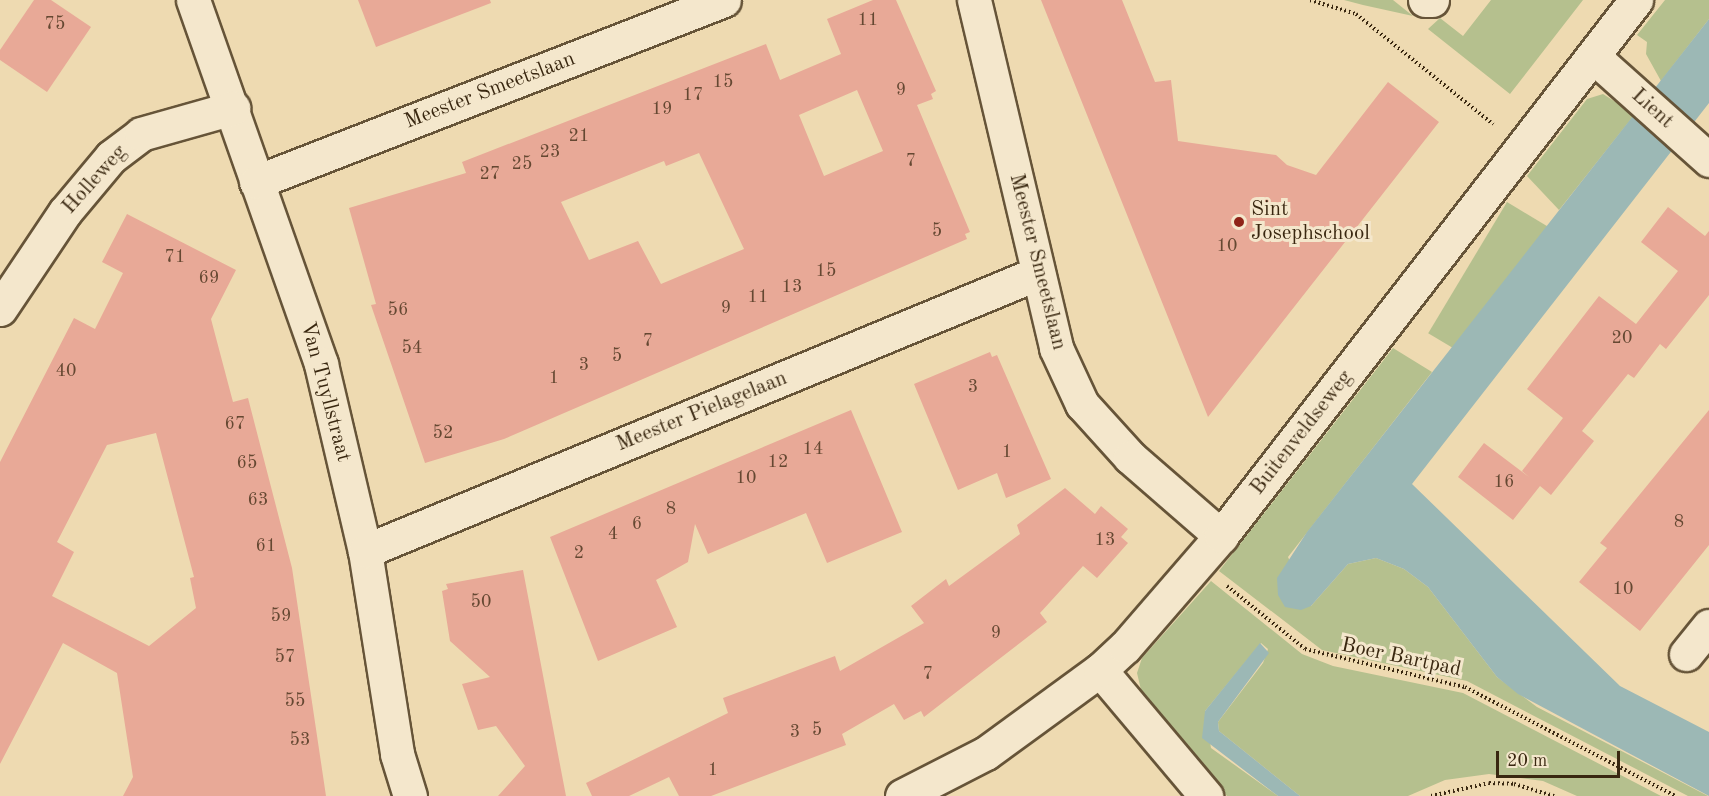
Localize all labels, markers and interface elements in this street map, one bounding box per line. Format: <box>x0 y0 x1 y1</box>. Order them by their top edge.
house number: 11 <box>858 9 878 31</box>
house number: 75 <box>45 13 65 35</box>
street label: Meester Smeetslaan <box>401 47 579 135</box>
house number: 15 <box>713 71 733 93</box>
house number: 9 <box>896 79 906 101</box>
house number: 17 <box>683 84 703 106</box>
street label: Lient <box>1626 84 1678 134</box>
house number: 19 <box>652 98 672 120</box>
house number: 21 <box>569 125 589 147</box>
street label: Holleweg <box>57 140 133 220</box>
house number: 23 <box>540 141 560 163</box>
house number: 7 <box>906 150 916 172</box>
house number: 25 <box>512 153 532 175</box>
house number: 27 <box>480 163 500 185</box>
street label: Meester Smeetslaan <box>1003 171 1071 353</box>
place label: Sint Josephschool <box>1251 197 1370 247</box>
marker: Sint Josephschool <box>1232 215 1246 229</box>
house number: 5 <box>932 220 942 242</box>
house number: 10 <box>1217 235 1237 257</box>
house number: 71 <box>165 246 185 268</box>
house number: 15 <box>816 260 836 282</box>
house number: 69 <box>199 267 219 289</box>
house number: 13 <box>782 276 802 298</box>
house number: 11 <box>748 286 768 308</box>
house number: 9 <box>721 297 731 319</box>
house number: 56 <box>388 299 408 321</box>
street label: Van Tuyllstraat <box>294 319 356 465</box>
house number: 20 <box>1612 327 1632 349</box>
house number: 7 <box>643 330 653 352</box>
house number: 54 <box>402 337 422 359</box>
house number: 5 <box>612 345 622 367</box>
house number: 3 <box>579 354 589 376</box>
house number: 40 <box>56 360 76 382</box>
street label: Meester Pielagelaan <box>613 366 791 458</box>
street label: Buitenveldseweg <box>1246 366 1358 500</box>
house number: 1 <box>549 367 559 389</box>
house number: 3 <box>968 376 978 398</box>
house number: 67 <box>225 413 245 435</box>
house number: 52 <box>433 422 453 444</box>
house number: 14 <box>803 438 823 460</box>
house number: 1 <box>1002 441 1012 463</box>
house number: 12 <box>768 451 788 473</box>
house number: 65 <box>237 452 257 474</box>
house number: 10 <box>736 467 756 489</box>
house number: 16 <box>1494 471 1514 493</box>
house number: 63 <box>248 489 268 511</box>
house number: 8 <box>666 498 676 520</box>
house number: 8 <box>1674 511 1684 533</box>
house number: 6 <box>632 513 642 535</box>
house number: 4 <box>608 523 618 545</box>
house number: 13 <box>1095 529 1115 551</box>
house number: 61 <box>256 535 276 557</box>
house number: 2 <box>574 542 584 564</box>
house number: 10 <box>1613 578 1633 600</box>
house number: 50 <box>471 591 491 613</box>
house number: 59 <box>271 605 291 627</box>
house number: 9 <box>991 622 1001 644</box>
street label: Boer Bartpad <box>1339 633 1463 683</box>
house number: 57 <box>275 646 295 668</box>
house number: 7 <box>923 663 933 685</box>
house number: 55 <box>285 690 305 712</box>
house number: 5 <box>812 719 822 741</box>
house number: 3 <box>790 721 800 743</box>
house number: 53 <box>290 729 310 751</box>
scale bar <box>1499 739 1624 777</box>
text: 20 m <box>1507 752 1547 770</box>
house number: 1 <box>708 759 718 781</box>

